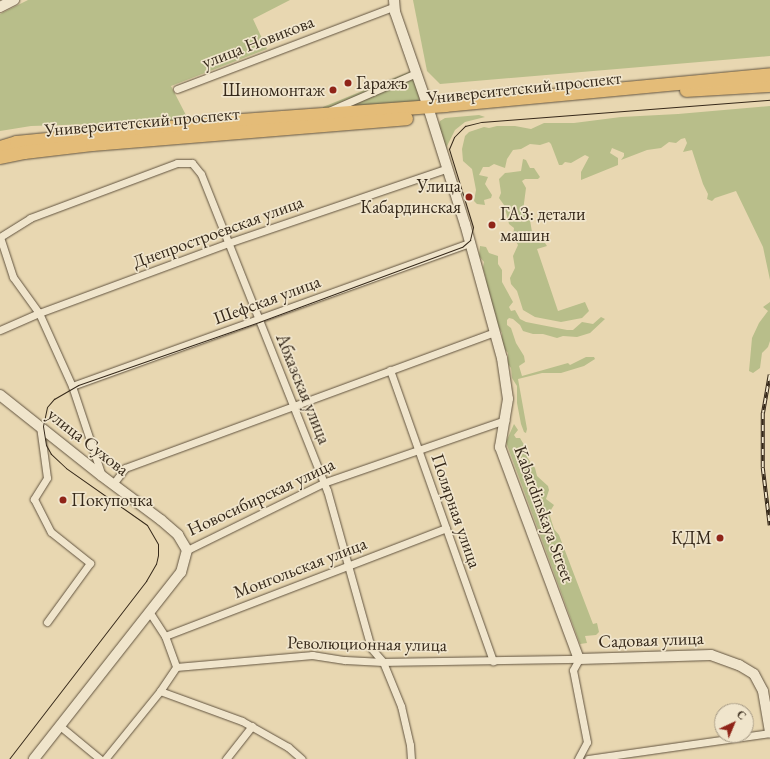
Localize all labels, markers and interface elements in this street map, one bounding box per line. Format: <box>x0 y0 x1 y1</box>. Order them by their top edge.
street label: улица Новикова <box>199 11 317 73</box>
street label: Университетский проспект <box>426 67 622 109</box>
place label: Гаражъ <box>356 72 408 94</box>
marker: Гаражъ <box>343 78 353 88</box>
place label: Шиномонтаж <box>222 79 325 101</box>
marker: Шиномонтаж <box>328 85 338 95</box>
street label: Университетский проспект <box>44 103 240 141</box>
place label: Улица Кабардинская <box>360 176 461 218</box>
street label: Днепростроевская улица <box>130 191 306 273</box>
marker: Улица Кабардинская <box>464 192 474 202</box>
place label: ГАЗ: детали машин <box>500 204 585 246</box>
marker: ГАЗ: детали машин <box>487 220 497 230</box>
street label: Шефская улица <box>211 271 323 329</box>
street label: Абхазская улица <box>271 330 335 448</box>
street label: улица Сухова <box>43 404 133 480</box>
street label: Kabardinskaya Street <box>509 443 579 585</box>
street label: Полярная улица <box>426 451 486 571</box>
street label: Новосибирская улица <box>184 453 338 541</box>
place label: Покупочка <box>71 489 153 511</box>
marker: Покупочка <box>58 495 68 505</box>
place label: КДМ <box>671 527 712 549</box>
street label: Монгольская улица <box>230 533 370 603</box>
marker: КДМ <box>715 533 725 543</box>
street label: Садовая улица <box>598 627 704 653</box>
street label: Революционная улица <box>287 632 447 656</box>
north arrow <box>714 703 754 743</box>
text: С <box>734 707 749 723</box>

